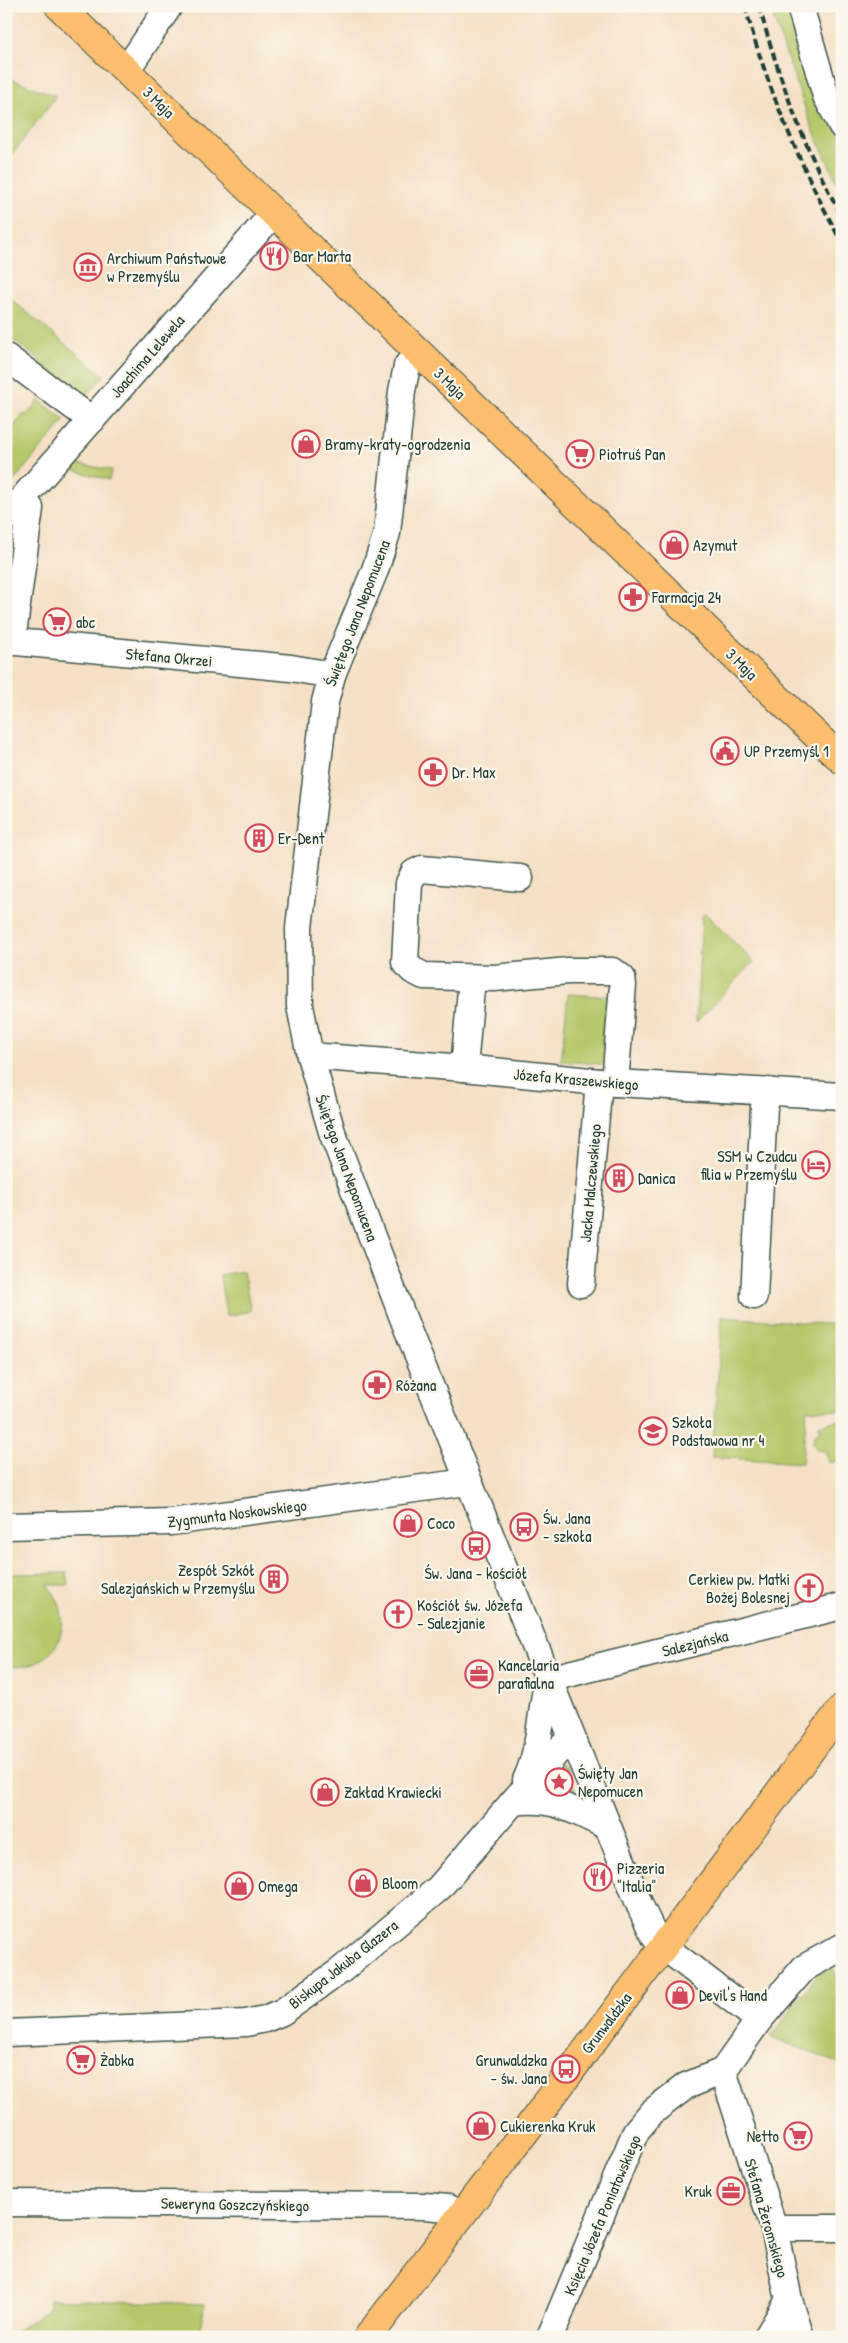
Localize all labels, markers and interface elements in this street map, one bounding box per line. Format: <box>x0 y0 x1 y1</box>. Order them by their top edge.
street label: 3 Maja <box>138 81 180 123</box>
restaurant icon: Bar Marta <box>259 241 289 271</box>
place label: Bar Marta <box>293 245 351 267</box>
place label: Archiwum Państwowe w Przemyślu <box>107 247 227 287</box>
museum icon: Archiwum Państwowe w Przemyślu <box>73 252 103 282</box>
street label: Joachima Lelewela <box>105 310 189 402</box>
street label: 3 Maja <box>429 362 471 404</box>
shop icon: Bramy-kraty-ogrodzenia <box>291 429 321 459</box>
place label: Bramy-kraty-ogrodzenia <box>325 433 470 455</box>
supermarket icon: Piotruś Pan <box>565 439 595 469</box>
place label: Piotruś Pan <box>599 443 666 465</box>
shop icon: Azymut <box>659 530 689 560</box>
place label: Azymut <box>693 534 738 556</box>
street label: Świętego Jana Nepomucena <box>319 537 395 689</box>
pharmacy icon: Farmacja 24 <box>618 582 648 612</box>
place label: Farmacja 24 <box>651 586 721 608</box>
supermarket icon: abc <box>42 607 72 637</box>
place label: abc <box>76 611 96 633</box>
street label: Stefana Okrzei <box>125 642 213 672</box>
street label: 3 Maja <box>721 643 763 685</box>
public building icon: UP Przemyśl 1 <box>710 736 740 766</box>
place label: UP Przemyśl 1 <box>744 740 829 762</box>
pharmacy icon: Dr. Max <box>418 757 448 787</box>
place label: Dr. Max <box>452 761 496 783</box>
building icon: Er-Dent <box>244 823 274 853</box>
place label: Er-Dent <box>278 827 325 849</box>
street label: Józefa Kraszewskiego <box>513 1063 640 1095</box>
street label: Świętego Jana Nepomucena <box>310 1092 384 1244</box>
street label: Jacka Malczewskiego <box>574 1123 606 1243</box>
place label: SSM w Czudcu filia w Przemyślu <box>700 1145 798 1185</box>
hotel icon: SSM w Czudcu filia w Przemyślu <box>801 1150 831 1180</box>
building icon: Danica <box>604 1163 634 1193</box>
place label: Danica <box>638 1167 675 1189</box>
pharmacy icon: Różana <box>362 1370 392 1400</box>
place label: Różana <box>396 1374 436 1396</box>
place label: Szkoła Podstawowa nr 4 <box>672 1411 765 1451</box>
school or university icon: Szkoła Podstawowa nr 4 <box>638 1416 668 1446</box>
street label: Zygmunta Noskowskiego <box>166 1493 308 1532</box>
place label: Św. Jana - szkoła <box>543 1507 592 1547</box>
shop icon: Coco <box>393 1508 423 1538</box>
place label: Coco <box>427 1512 455 1534</box>
bus stop icon: Św. Jana - szkoła <box>509 1512 539 1542</box>
bus stop icon: Św. Jana - kościół <box>461 1531 491 1561</box>
place label: Zespół Szkół Salezjańskich w Przemyślu <box>101 1559 256 1599</box>
place label: Św. Jana - kościół <box>425 1562 527 1584</box>
building icon: Zespół Szkół Salezjańskich w Przemyślu <box>259 1564 289 1594</box>
place label: Cerkiew pw. Matki Bożej Bolesnej <box>688 1568 790 1608</box>
church icon: Cerkiew pw. Matki Bożej Bolesnej <box>794 1573 824 1603</box>
place label: Kościół św. Józefa - Salezjanie <box>417 1594 522 1634</box>
church icon: Kościół św. Józefa - Salezjanie <box>383 1599 413 1629</box>
street label: Salezjańska <box>660 1624 730 1662</box>
place label: Kancelaria parafialna <box>498 1654 559 1694</box>
office icon: Kancelaria parafialna <box>464 1659 494 1689</box>
place label: Święty Jan Nepomucen <box>578 1762 643 1802</box>
place icon: Święty Jan Nepomucen <box>544 1767 574 1797</box>
shop icon: Zakład Krawiecki <box>310 1777 340 1807</box>
place label: Zakład Krawiecki <box>344 1781 442 1803</box>
place label: Pizzeria "Italia" <box>617 1857 664 1897</box>
restaurant icon: Pizzeria "Italia" <box>583 1862 613 1892</box>
shop icon: Bloom <box>348 1868 378 1898</box>
shop icon: Omega <box>224 1871 254 1901</box>
place label: Bloom <box>382 1872 418 1894</box>
place label: Omega <box>258 1875 298 1897</box>
street label: Biskupa Jakuba Glazera <box>284 1914 402 2014</box>
shop icon: Devil's Hand <box>665 1980 695 2010</box>
place label: Devil's Hand <box>699 1984 767 2006</box>
street label: Grunwaldzka <box>576 1988 636 2058</box>
supermarket icon: Żabka <box>66 2045 96 2075</box>
place label: Żabka <box>100 2049 134 2071</box>
place label: Grunwaldzka - św. Jana <box>476 2049 547 2089</box>
bus stop icon: Grunwaldzka - św. Jana <box>551 2054 581 2084</box>
shop icon: Cukierenka Kruk <box>466 2111 496 2141</box>
place label: Cukierenka Kruk <box>500 2115 596 2137</box>
supermarket icon: Netto <box>783 2121 813 2151</box>
place label: Netto <box>747 2125 780 2147</box>
street label: Księcia Józefa Poniatowskiego <box>558 2131 646 2299</box>
street label: Stefana Żeromskiego <box>740 2156 795 2281</box>
office icon: Kruk <box>716 2176 746 2206</box>
place label: Kruk <box>684 2180 712 2202</box>
street label: Seweryna Goszczyńskiego <box>161 2192 310 2216</box>

